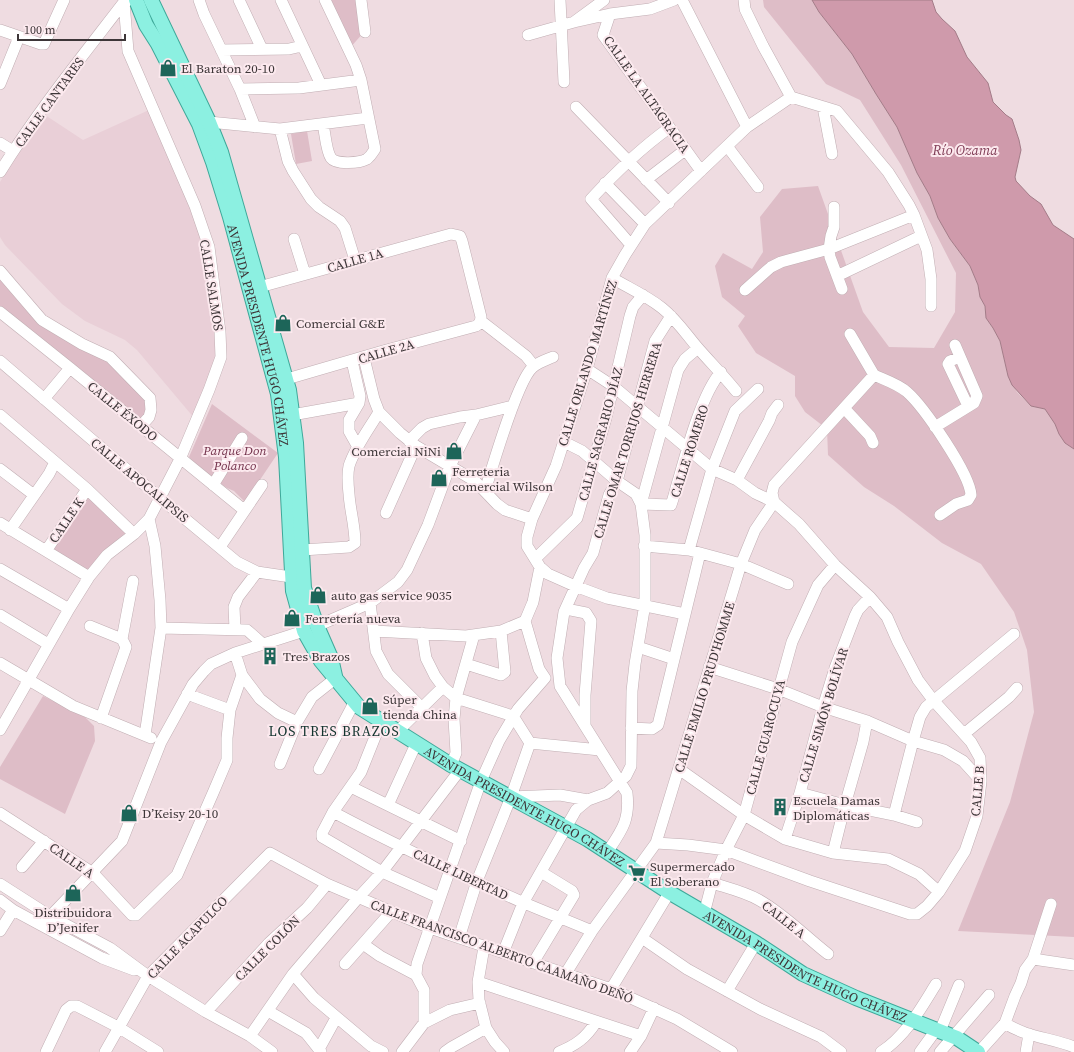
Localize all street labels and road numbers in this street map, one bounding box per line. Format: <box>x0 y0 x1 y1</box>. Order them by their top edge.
street label: CALLE LA ALTAGRACIA <box>600 32 694 157</box>
street label: CALLE CANTARES <box>11 54 88 151</box>
street label: AVENIDA PRESIDENTE HUGO CHÁVEZ <box>223 222 293 447</box>
street label: CALLE SALMOS <box>196 238 227 332</box>
street label: CALLE 1A <box>325 244 386 277</box>
street label: CALLE ORLANDO MARTÍNEZ <box>554 278 621 448</box>
street label: CALLE 2A <box>356 335 417 368</box>
street label: CALLE OMAR TORRIJOS HERRERA <box>589 339 666 541</box>
street label: CALLE SAGRARIO DÍAZ <box>574 365 626 503</box>
street label: CALLE ÉXODO <box>84 378 161 445</box>
street label: CALLE ROMERO <box>666 403 712 500</box>
street label: CALLE APOCALIPSIS <box>87 434 192 527</box>
street label: CALLE K <box>45 494 88 546</box>
street label: CALLE EMILIO PRUD'HOMME <box>670 600 739 775</box>
street label: CALLE SIMÓN BOLÍVAR <box>795 645 852 785</box>
street label: CALLE GUAROCUYA <box>742 677 789 797</box>
street label: AVENIDA PRESIDENTE HUGO CHÁVEZ <box>421 742 628 870</box>
street label: CALLE B <box>967 765 988 817</box>
street label: CALLE A <box>46 839 98 882</box>
street label: CALLE LIBERTAD <box>410 845 511 904</box>
street label: CALLE ACAPULCO <box>143 892 231 982</box>
street label: CALLE FRANCISCO ALBERTO CAAMAÑO DEÑÓ <box>368 896 636 1007</box>
street label: CALLE A <box>758 897 809 942</box>
street label: AVENIDA PRESIDENTE HUGO CHÁVEZ <box>700 906 910 1026</box>
street label: CALLE COLÓN <box>231 912 304 985</box>

